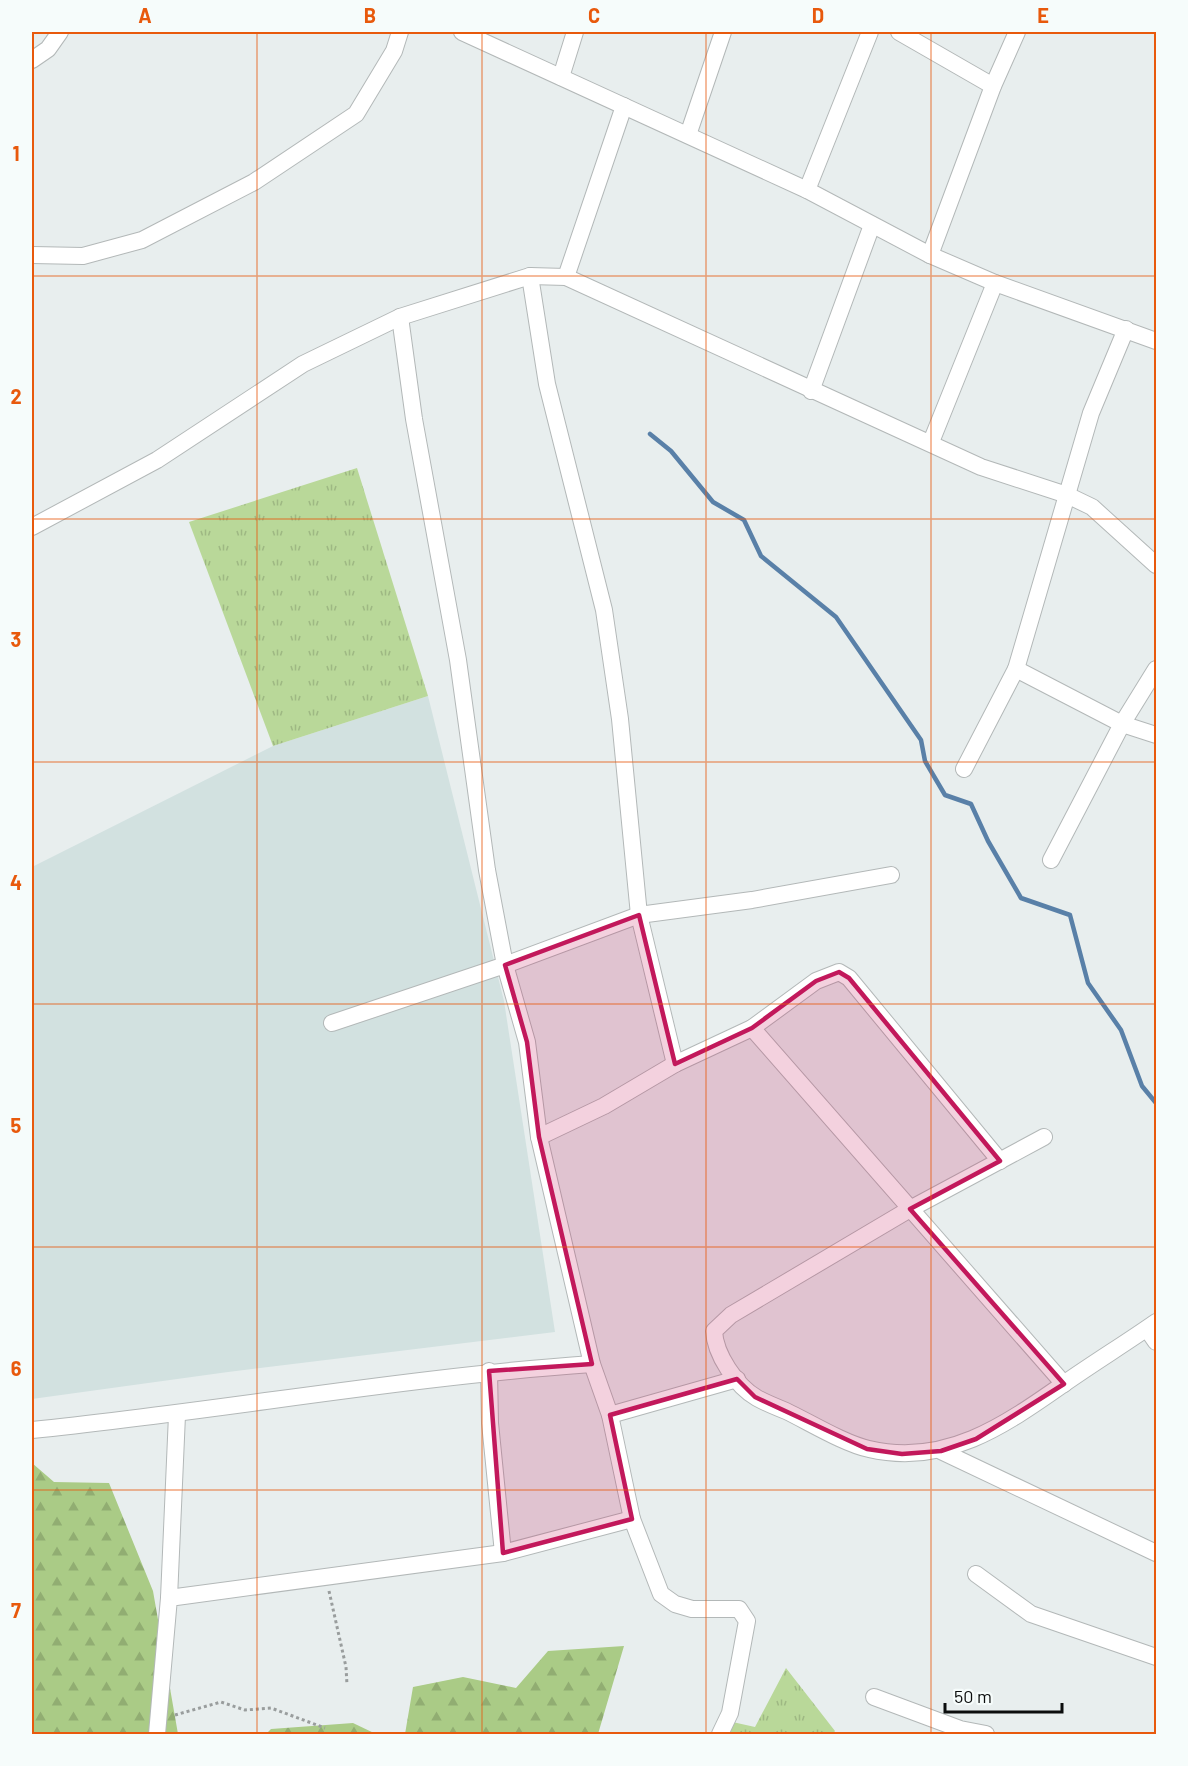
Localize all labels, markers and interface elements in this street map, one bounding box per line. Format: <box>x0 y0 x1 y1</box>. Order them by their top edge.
text: A <box>138 3 152 27</box>
text: B <box>364 3 376 27</box>
text: C <box>588 3 600 27</box>
text: D <box>812 3 824 27</box>
text: E <box>1037 3 1049 27</box>
text: 1 <box>12 141 20 165</box>
text: 2 <box>10 384 22 408</box>
text: 3 <box>11 627 21 651</box>
text: 4 <box>10 870 22 894</box>
text: 5 <box>11 1113 22 1137</box>
text: 6 <box>11 1356 22 1380</box>
text: 7 <box>11 1598 21 1622</box>
scale bar <box>945 1676 1062 1714</box>
text: 50 m <box>954 1685 992 1707</box>

